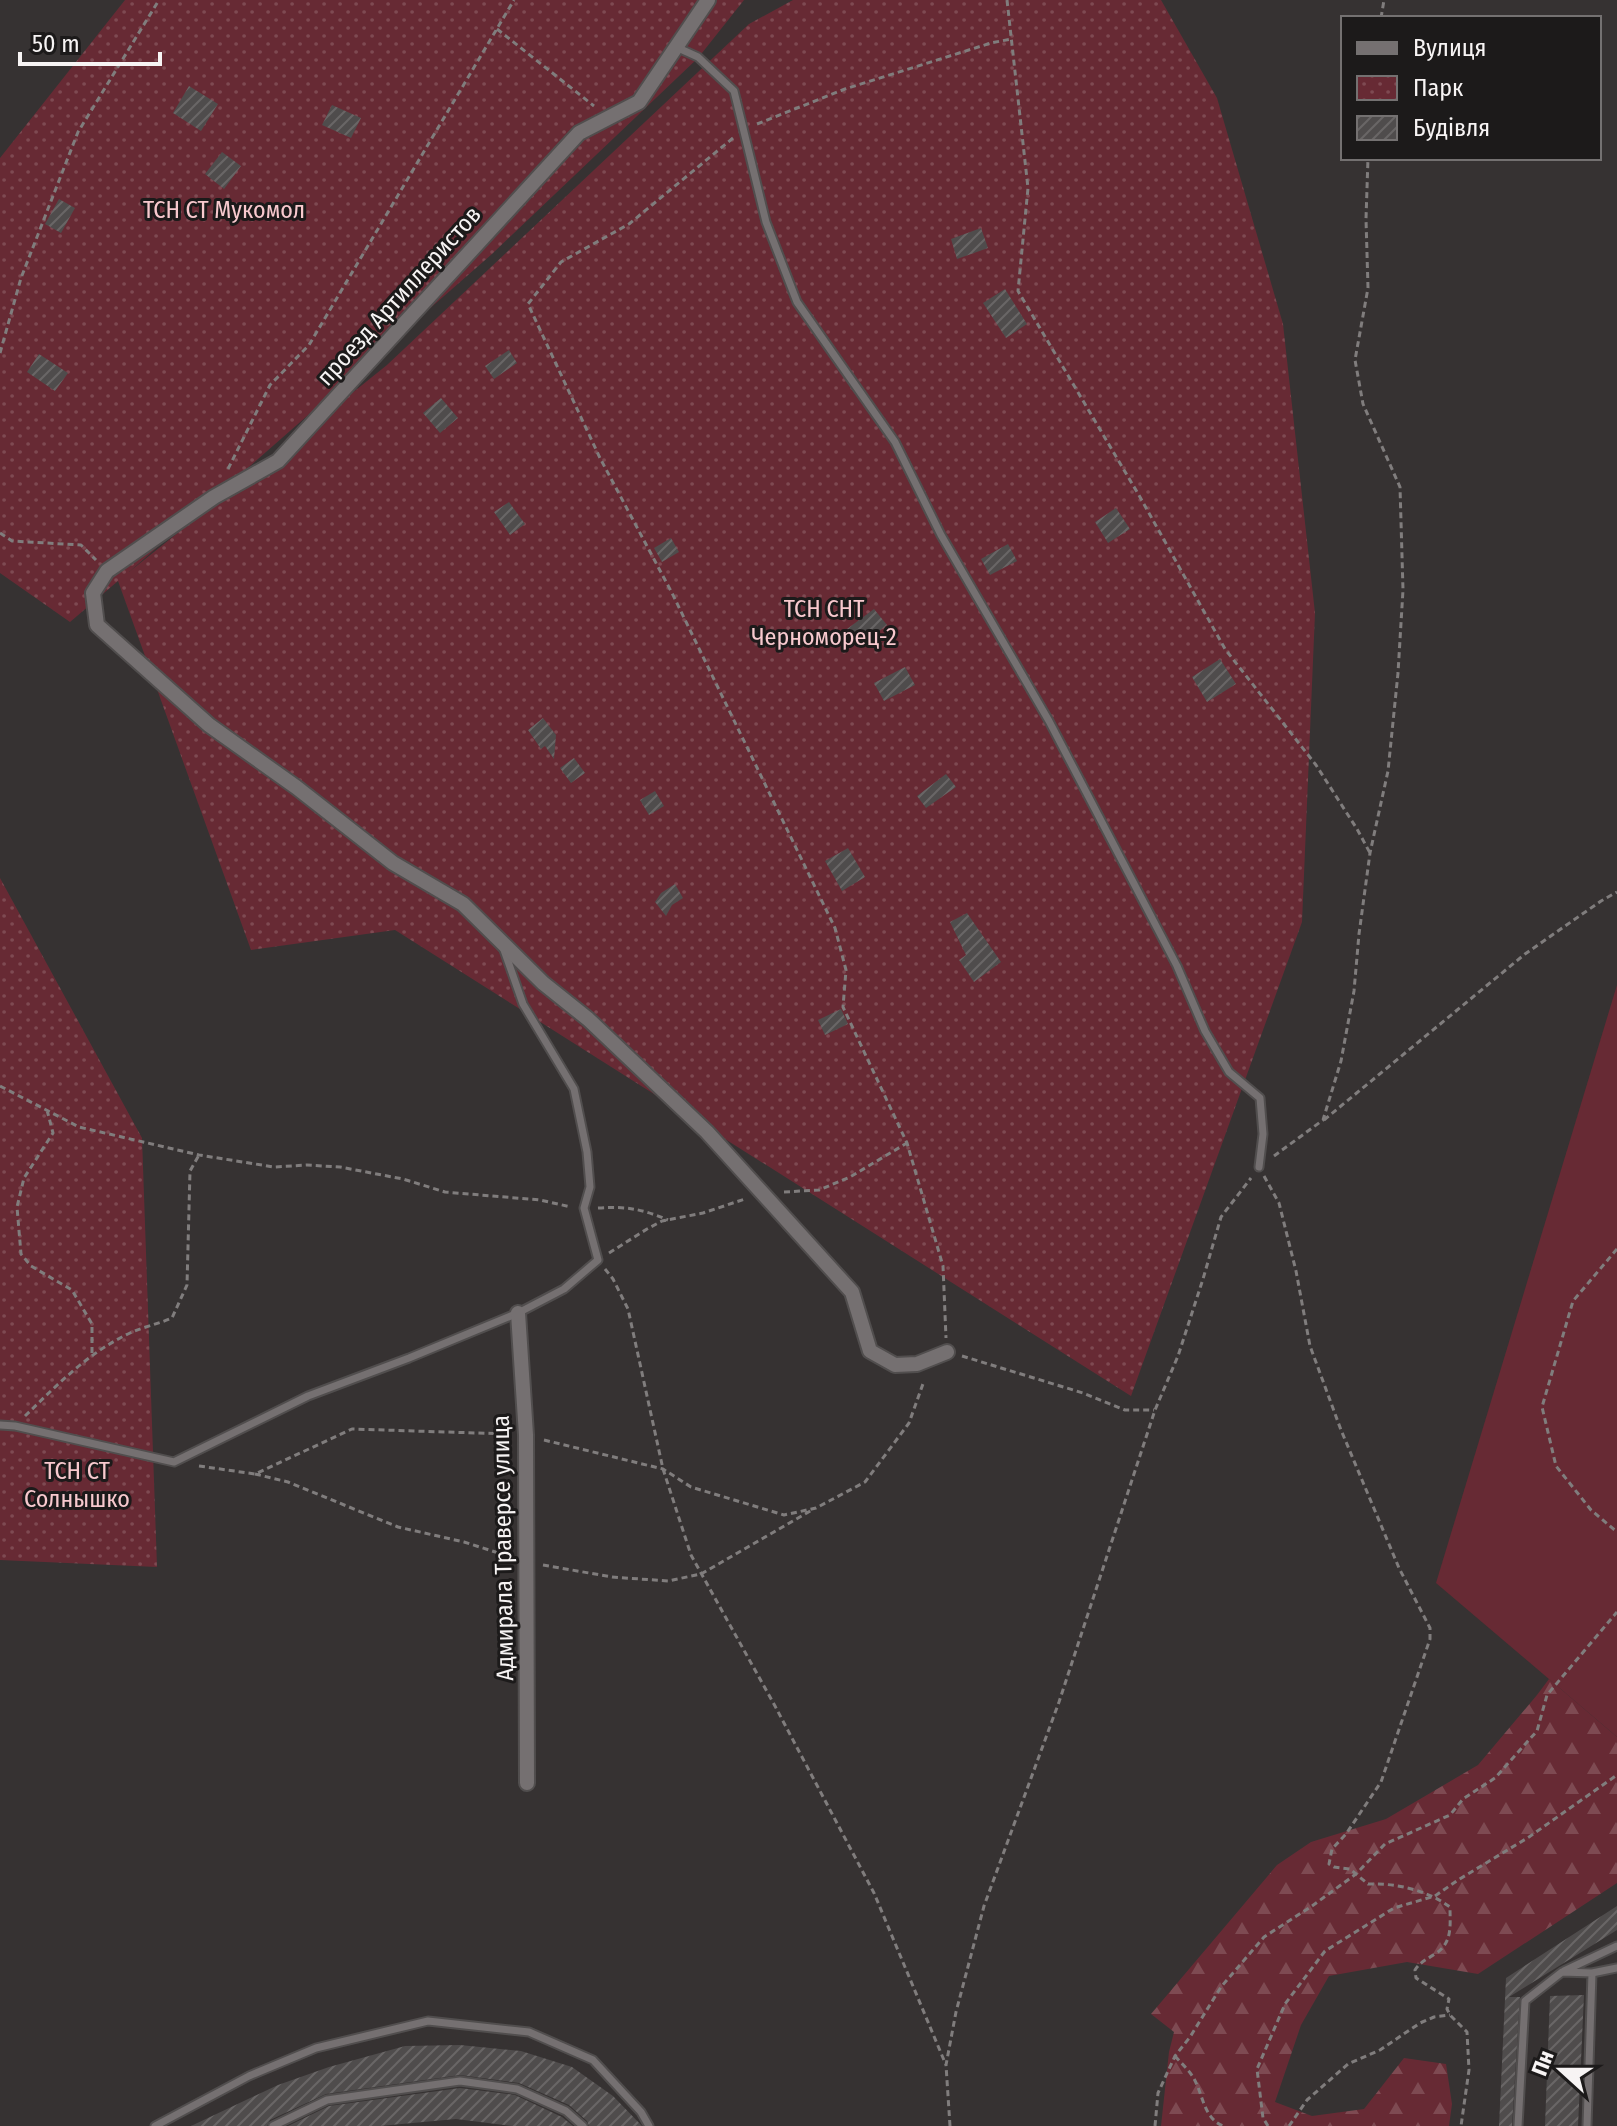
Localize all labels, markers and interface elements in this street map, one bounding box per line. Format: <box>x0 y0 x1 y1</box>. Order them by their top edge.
scale bar <box>20 16 160 66</box>
legend <box>1341 16 1601 160</box>
text: 50 m <box>32 30 80 58</box>
text: Вулиця <box>1413 34 1486 62</box>
text: Парк <box>1413 74 1464 102</box>
text: Будівля <box>1413 114 1490 142</box>
park label: ТСН СТ Мукомол <box>143 196 305 224</box>
street label: проезд Артиллеристов <box>311 201 487 391</box>
park label: ТСН СНТ Черноморец-2 <box>751 595 897 651</box>
street label: Адмирала Траверсе улица <box>487 1415 519 1681</box>
park label: ТСН СТ Солнышко <box>24 1457 130 1513</box>
north arrow <box>1521 2030 1601 2110</box>
text: Пн <box>1526 2047 1560 2079</box>

